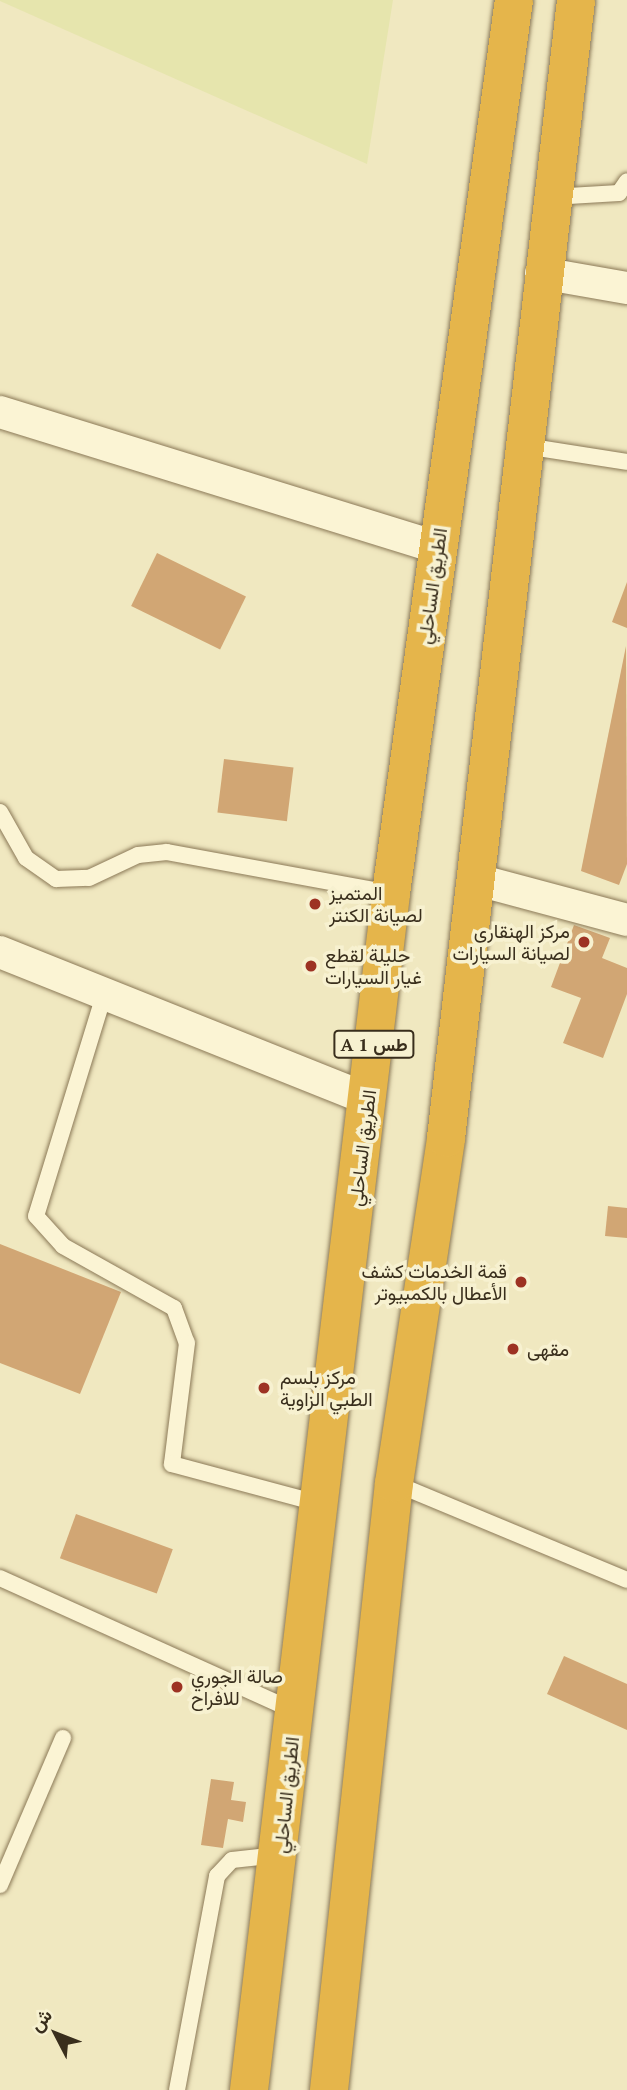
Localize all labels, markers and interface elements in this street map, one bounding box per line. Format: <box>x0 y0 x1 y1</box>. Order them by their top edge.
street label: الطريق الساحلي <box>413 526 451 646</box>
place label: المتميز لصيانة الكنتر <box>329 882 423 926</box>
marker: المتميز لصيانة الكنتر <box>307 896 323 912</box>
place label: مركز الهنقاري لصيانة السيارات <box>452 920 570 964</box>
marker: مركز الهنقاري لصيانة السيارات <box>576 934 592 950</box>
place label: حليلة لقطع غيار السيارات <box>325 944 422 988</box>
marker: حليلة لقطع غيار السيارات <box>303 958 319 974</box>
road number: A 1 طس <box>332 1030 416 1058</box>
street label: الطريق الساحلي <box>344 1088 380 1208</box>
place label: قمة الخدمات كشف الأعطال بالكمبيوتر <box>362 1260 507 1304</box>
marker: قمة الخدمات كشف الأعطال بالكمبيوتر <box>513 1274 529 1290</box>
place label: مقهى <box>527 1338 569 1360</box>
marker: مقهى <box>505 1341 521 1357</box>
place label: مركز بلسم الطبي الزاوية <box>280 1366 373 1410</box>
marker: مركز بلسم الطبي الزاوية <box>254 1378 274 1398</box>
place label: صالة الجوري للافراح <box>191 1665 283 1709</box>
marker: صالة الجوري للافراح <box>169 1679 185 1695</box>
street label: الطريق الساحلي <box>269 1736 303 1854</box>
north arrow <box>21 1999 91 2069</box>
text: ش <box>23 2003 57 2036</box>

